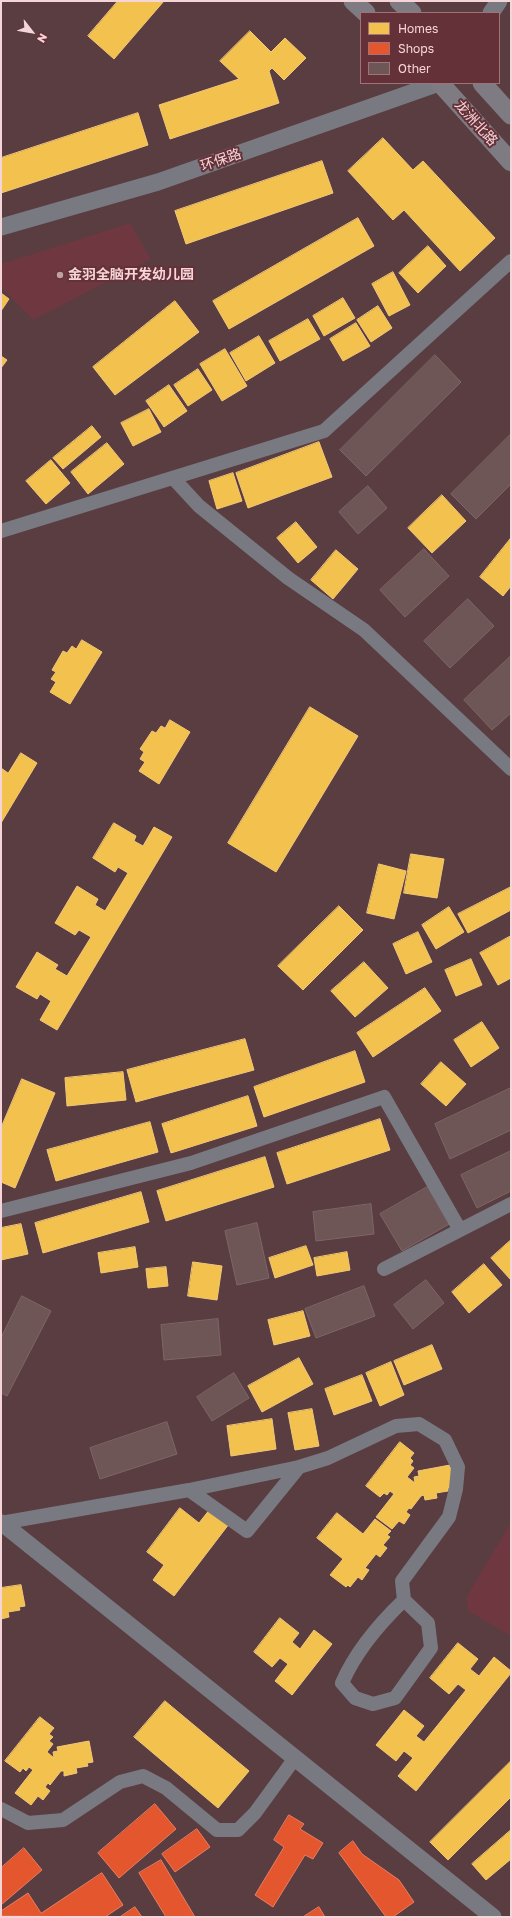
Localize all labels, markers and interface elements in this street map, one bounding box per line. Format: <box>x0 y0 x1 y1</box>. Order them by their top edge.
north arrow <box>12 12 52 52</box>
legend <box>360 12 500 84</box>
text: Homes <box>398 21 438 36</box>
text: N <box>35 32 50 45</box>
text: Shops <box>398 41 434 56</box>
text: Other <box>398 61 431 76</box>
street label: 龙洲北路 <box>451 97 501 149</box>
street label: 环保路 <box>198 145 244 175</box>
place label: 金羽全脑开发幼儿园 <box>68 267 194 283</box>
marker: 金羽全脑开发幼儿园 <box>55 270 65 280</box>

